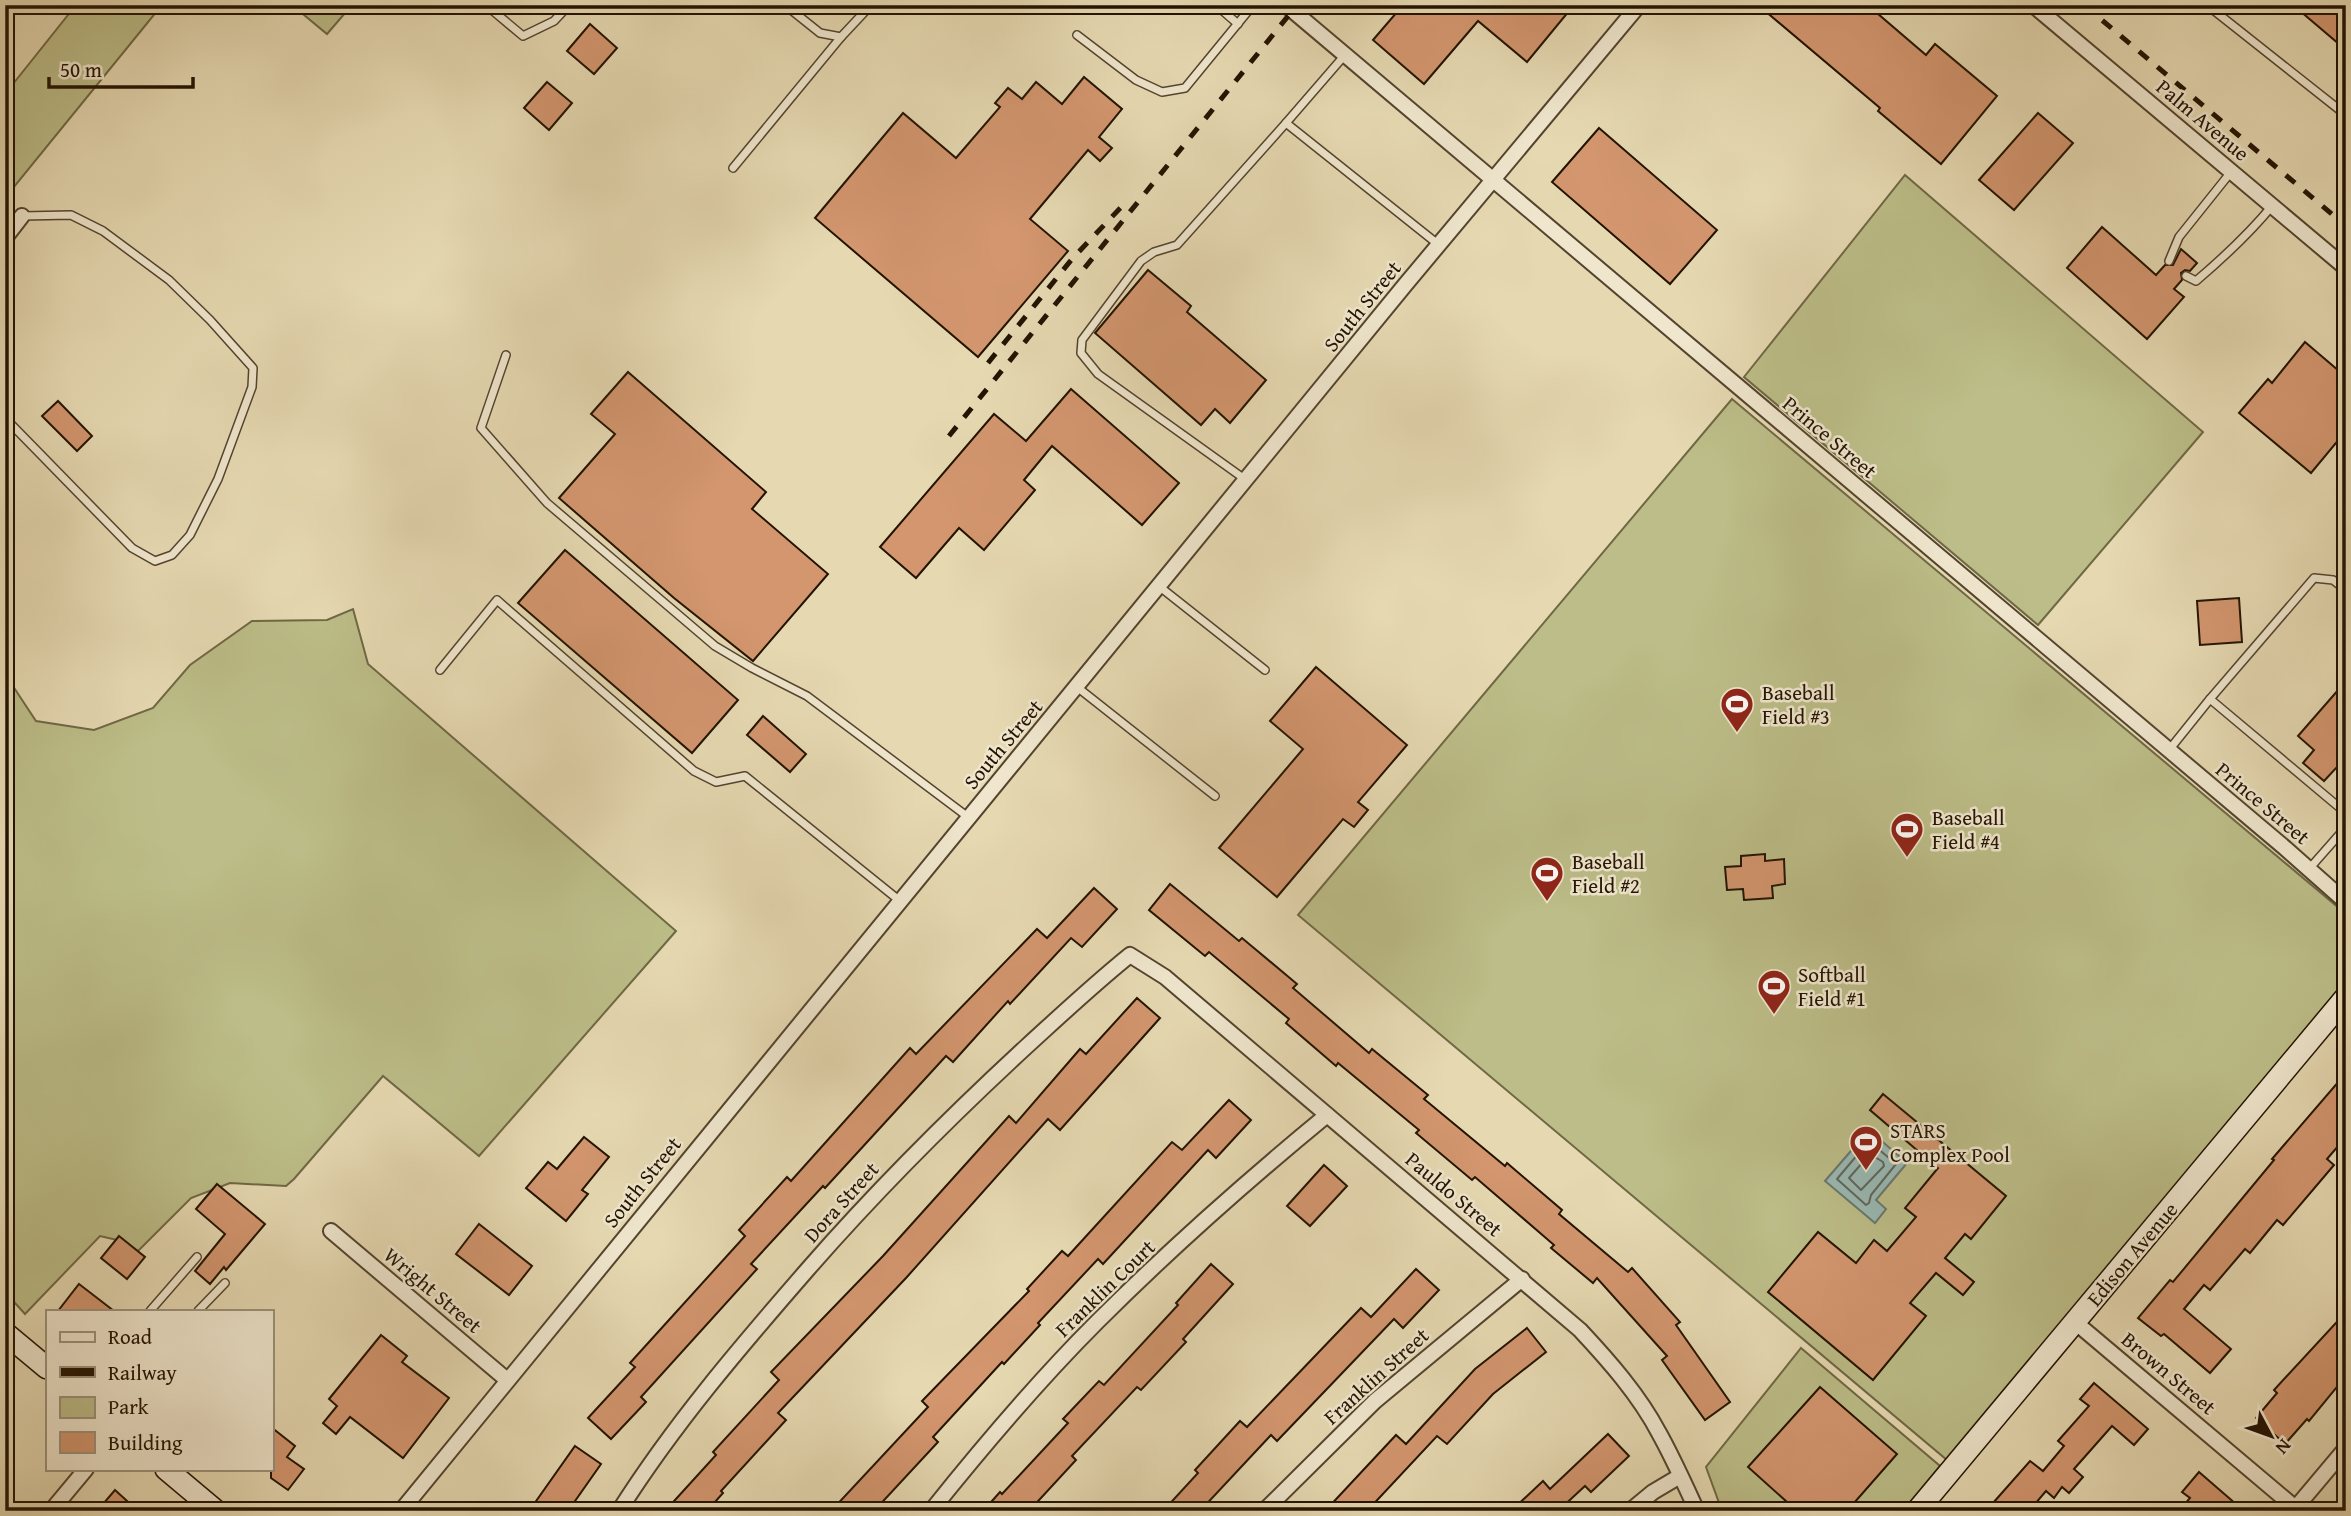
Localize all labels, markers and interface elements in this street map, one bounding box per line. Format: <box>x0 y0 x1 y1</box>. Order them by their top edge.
scale bar <box>49 46 192 90</box>
text: 50 m <box>60 54 102 85</box>
street label: Palm Avenue <box>2150 72 2257 168</box>
street label: South Street <box>1316 253 1409 358</box>
street label: Prince Street <box>1776 388 1884 486</box>
place label: Baseball Field #3 <box>1762 677 1835 732</box>
sports icon: Baseball Field #3 <box>1718 685 1756 734</box>
street label: South Street <box>956 692 1050 796</box>
street label: Prince Street <box>2209 754 2317 852</box>
place label: Baseball Field #4 <box>1932 802 2005 857</box>
sports icon: Baseball Field #4 <box>1888 810 1926 859</box>
place label: Baseball Field #2 <box>1572 846 1645 901</box>
sports icon: Baseball Field #2 <box>1528 854 1566 903</box>
place label: Softball Field #1 <box>1798 959 1866 1014</box>
sports icon: Softball Field #1 <box>1755 967 1793 1016</box>
place label: STARS Complex Pool <box>1890 1115 2010 1170</box>
sports icon: STARS Complex Pool <box>1847 1123 1885 1172</box>
street label: South Street <box>596 1129 689 1234</box>
street label: Pauldo Street <box>1399 1144 1510 1244</box>
street label: Dora Street <box>796 1154 886 1249</box>
street label: Edison Avenue <box>2079 1195 2185 1313</box>
street label: Franklin Court <box>1048 1232 1163 1344</box>
street label: Wright Street <box>377 1240 489 1341</box>
legend <box>46 1310 273 1470</box>
street label: Franklin Street <box>1316 1320 1436 1432</box>
text: Road <box>108 1321 153 1352</box>
street label: Brown Street <box>2115 1324 2223 1422</box>
text: Railway <box>108 1357 177 1388</box>
text: Park <box>108 1391 149 1422</box>
north arrow <box>2236 1400 2306 1470</box>
text: Building <box>108 1427 183 1458</box>
text: N <box>2269 1433 2299 1461</box>

